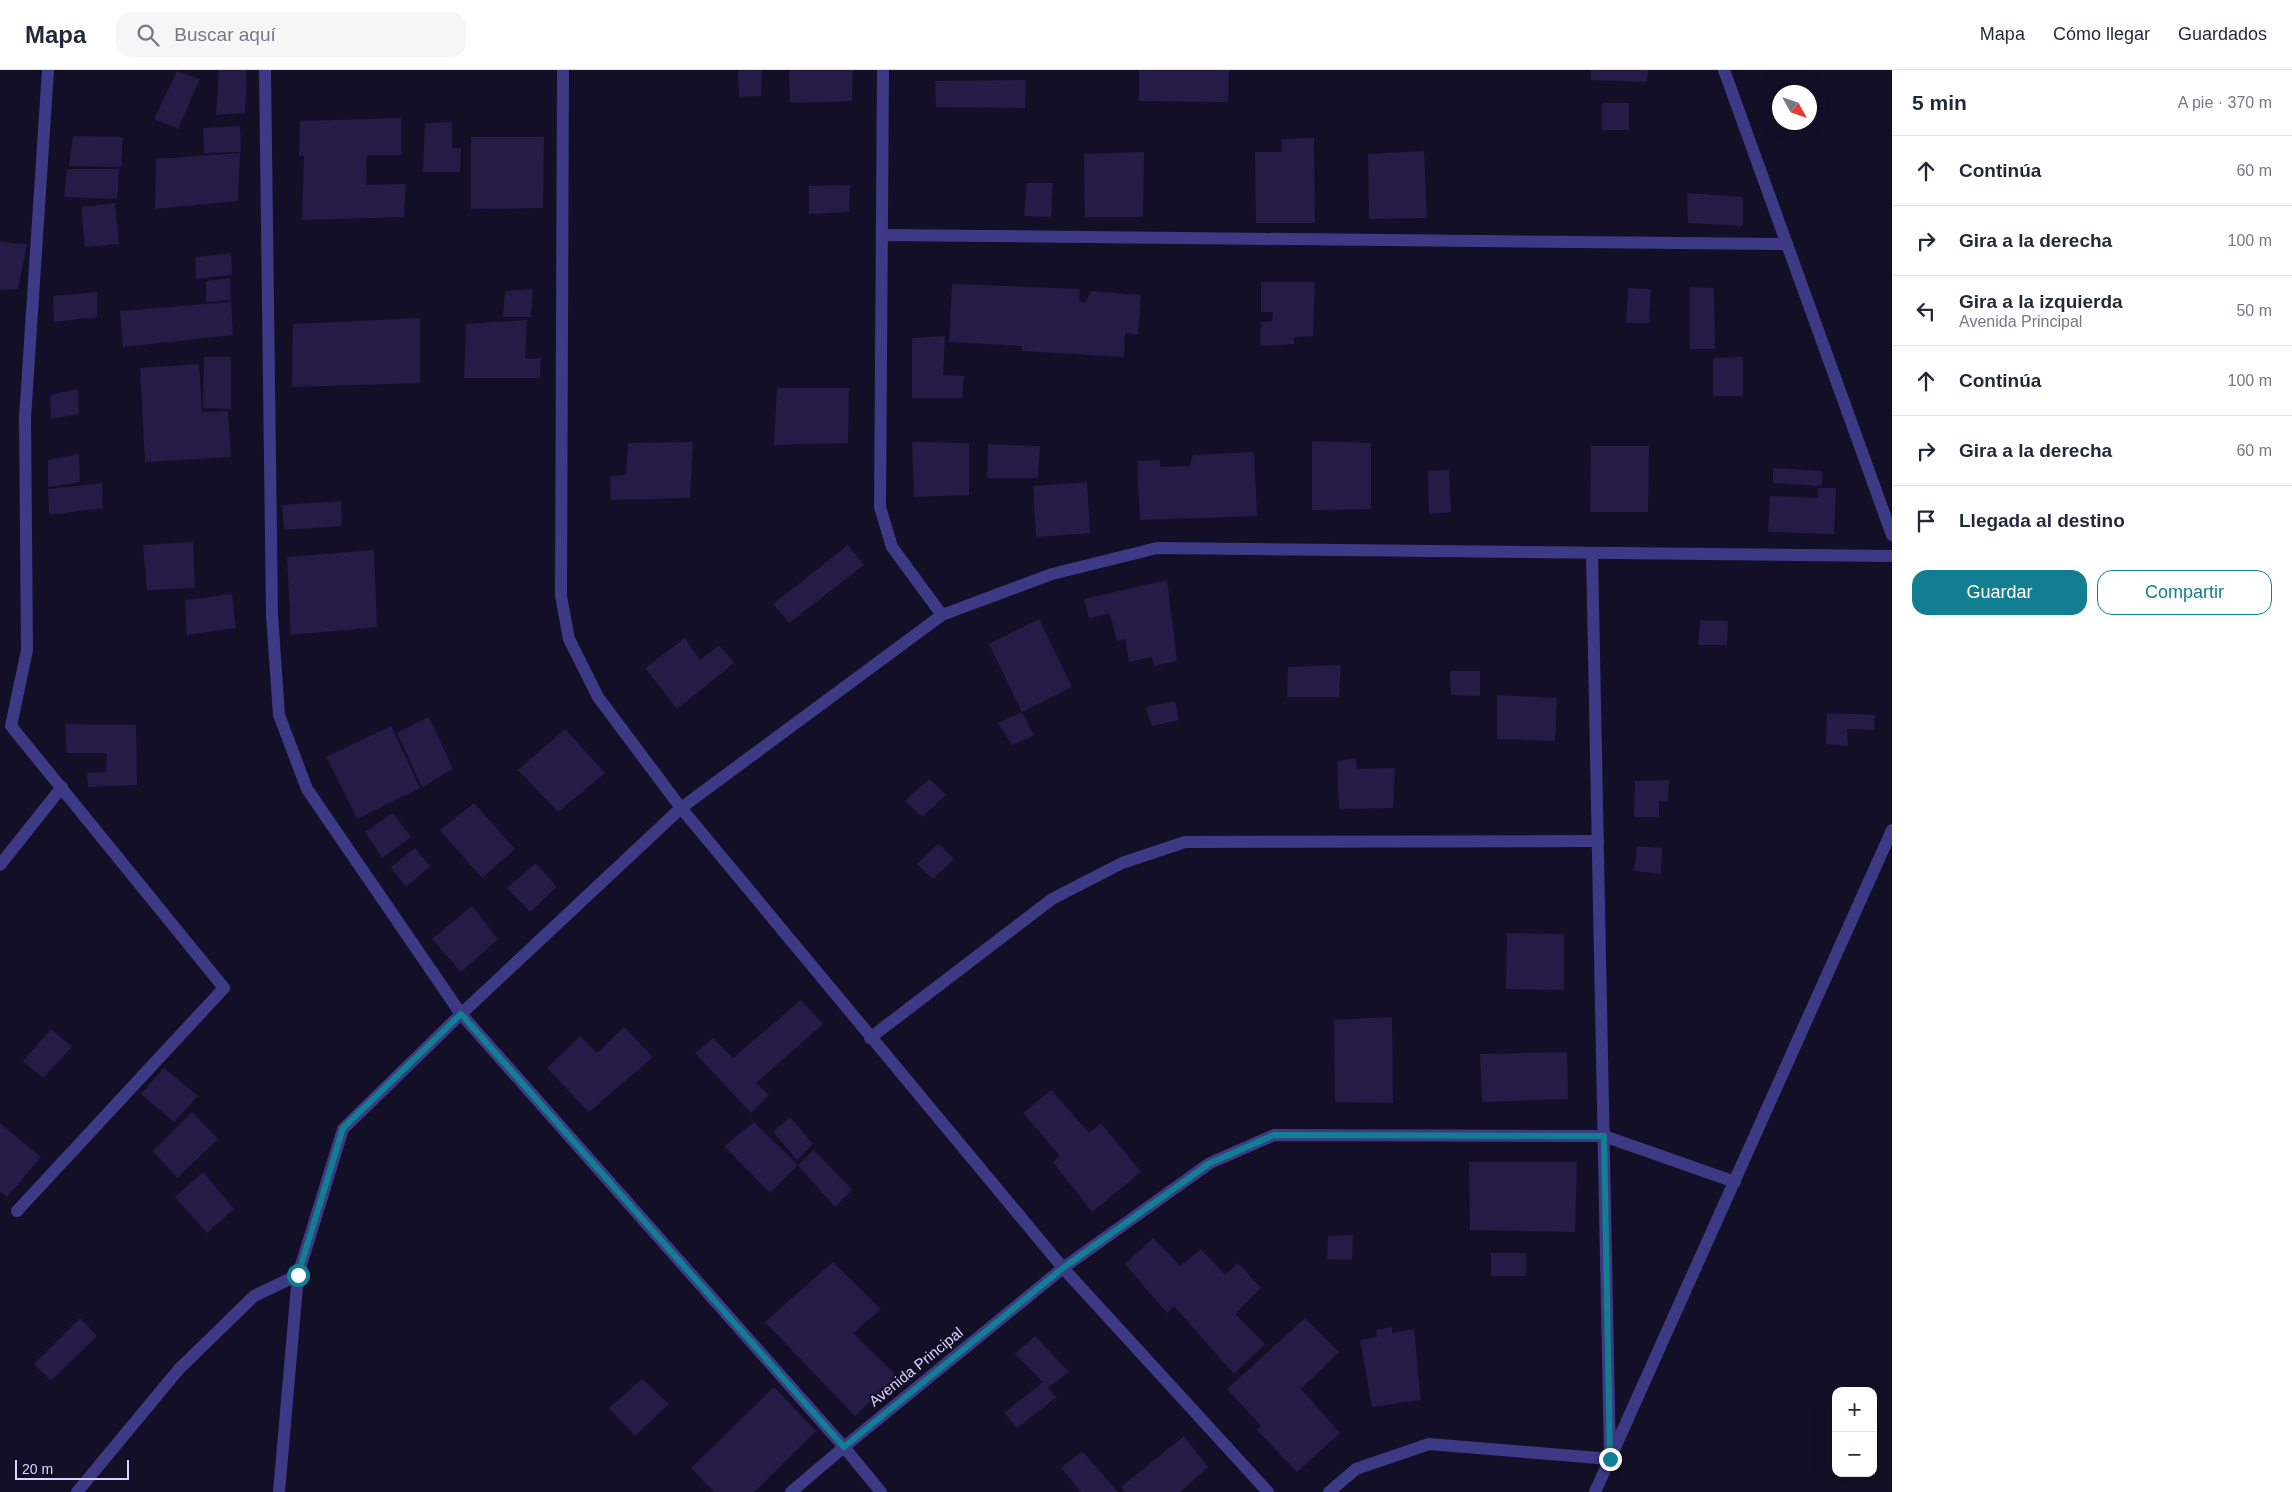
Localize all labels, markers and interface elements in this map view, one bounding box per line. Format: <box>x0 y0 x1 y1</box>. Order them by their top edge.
search box <box>116 12 466 57</box>
text: Mapa <box>25 21 86 48</box>
icon: search <box>134 21 162 49</box>
text: Buscar aquí <box>174 24 276 45</box>
text: Mapa <box>1980 24 2025 44</box>
text: Cómo llegar <box>2053 24 2150 44</box>
text: Guardados <box>2178 24 2267 44</box>
north arrow <box>1772 85 1817 130</box>
text: 5 min <box>1912 91 1967 114</box>
text: A pie · 370 m <box>2178 94 2272 111</box>
icon: ahead <box>1912 157 1940 185</box>
text: Continúa <box>1959 160 2041 181</box>
text: 60 m <box>2236 162 2272 179</box>
icon: right <box>1912 227 1940 255</box>
text: Gira a la derecha <box>1959 230 2112 251</box>
text: 100 m <box>2228 232 2272 249</box>
text: Gira a la izquierda <box>1959 291 2123 312</box>
icon: left <box>1912 297 1940 325</box>
text: 50 m <box>2236 302 2272 319</box>
text: Avenida Principal <box>1959 313 2082 330</box>
icon: ahead <box>1912 367 1940 395</box>
text: Continúa <box>1959 370 2041 391</box>
text: 100 m <box>2228 372 2272 389</box>
icon: right <box>1912 437 1940 465</box>
text: Gira a la derecha <box>1959 440 2112 461</box>
text: 60 m <box>2236 442 2272 459</box>
icon: arrive <box>1912 507 1940 535</box>
text: Llegada al destino <box>1959 510 2125 531</box>
button: Guardar <box>1912 570 2087 615</box>
button: Compartir <box>2097 570 2272 615</box>
route start <box>287 1264 310 1287</box>
street label: Avenida Principal <box>865 1324 966 1410</box>
map controls <box>1832 1387 1877 1477</box>
button: + <box>1832 1387 1877 1432</box>
button: − <box>1832 1432 1877 1477</box>
route end <box>1599 1448 1622 1471</box>
scale bar <box>15 1457 129 1480</box>
text: 20 m <box>22 1461 53 1477</box>

